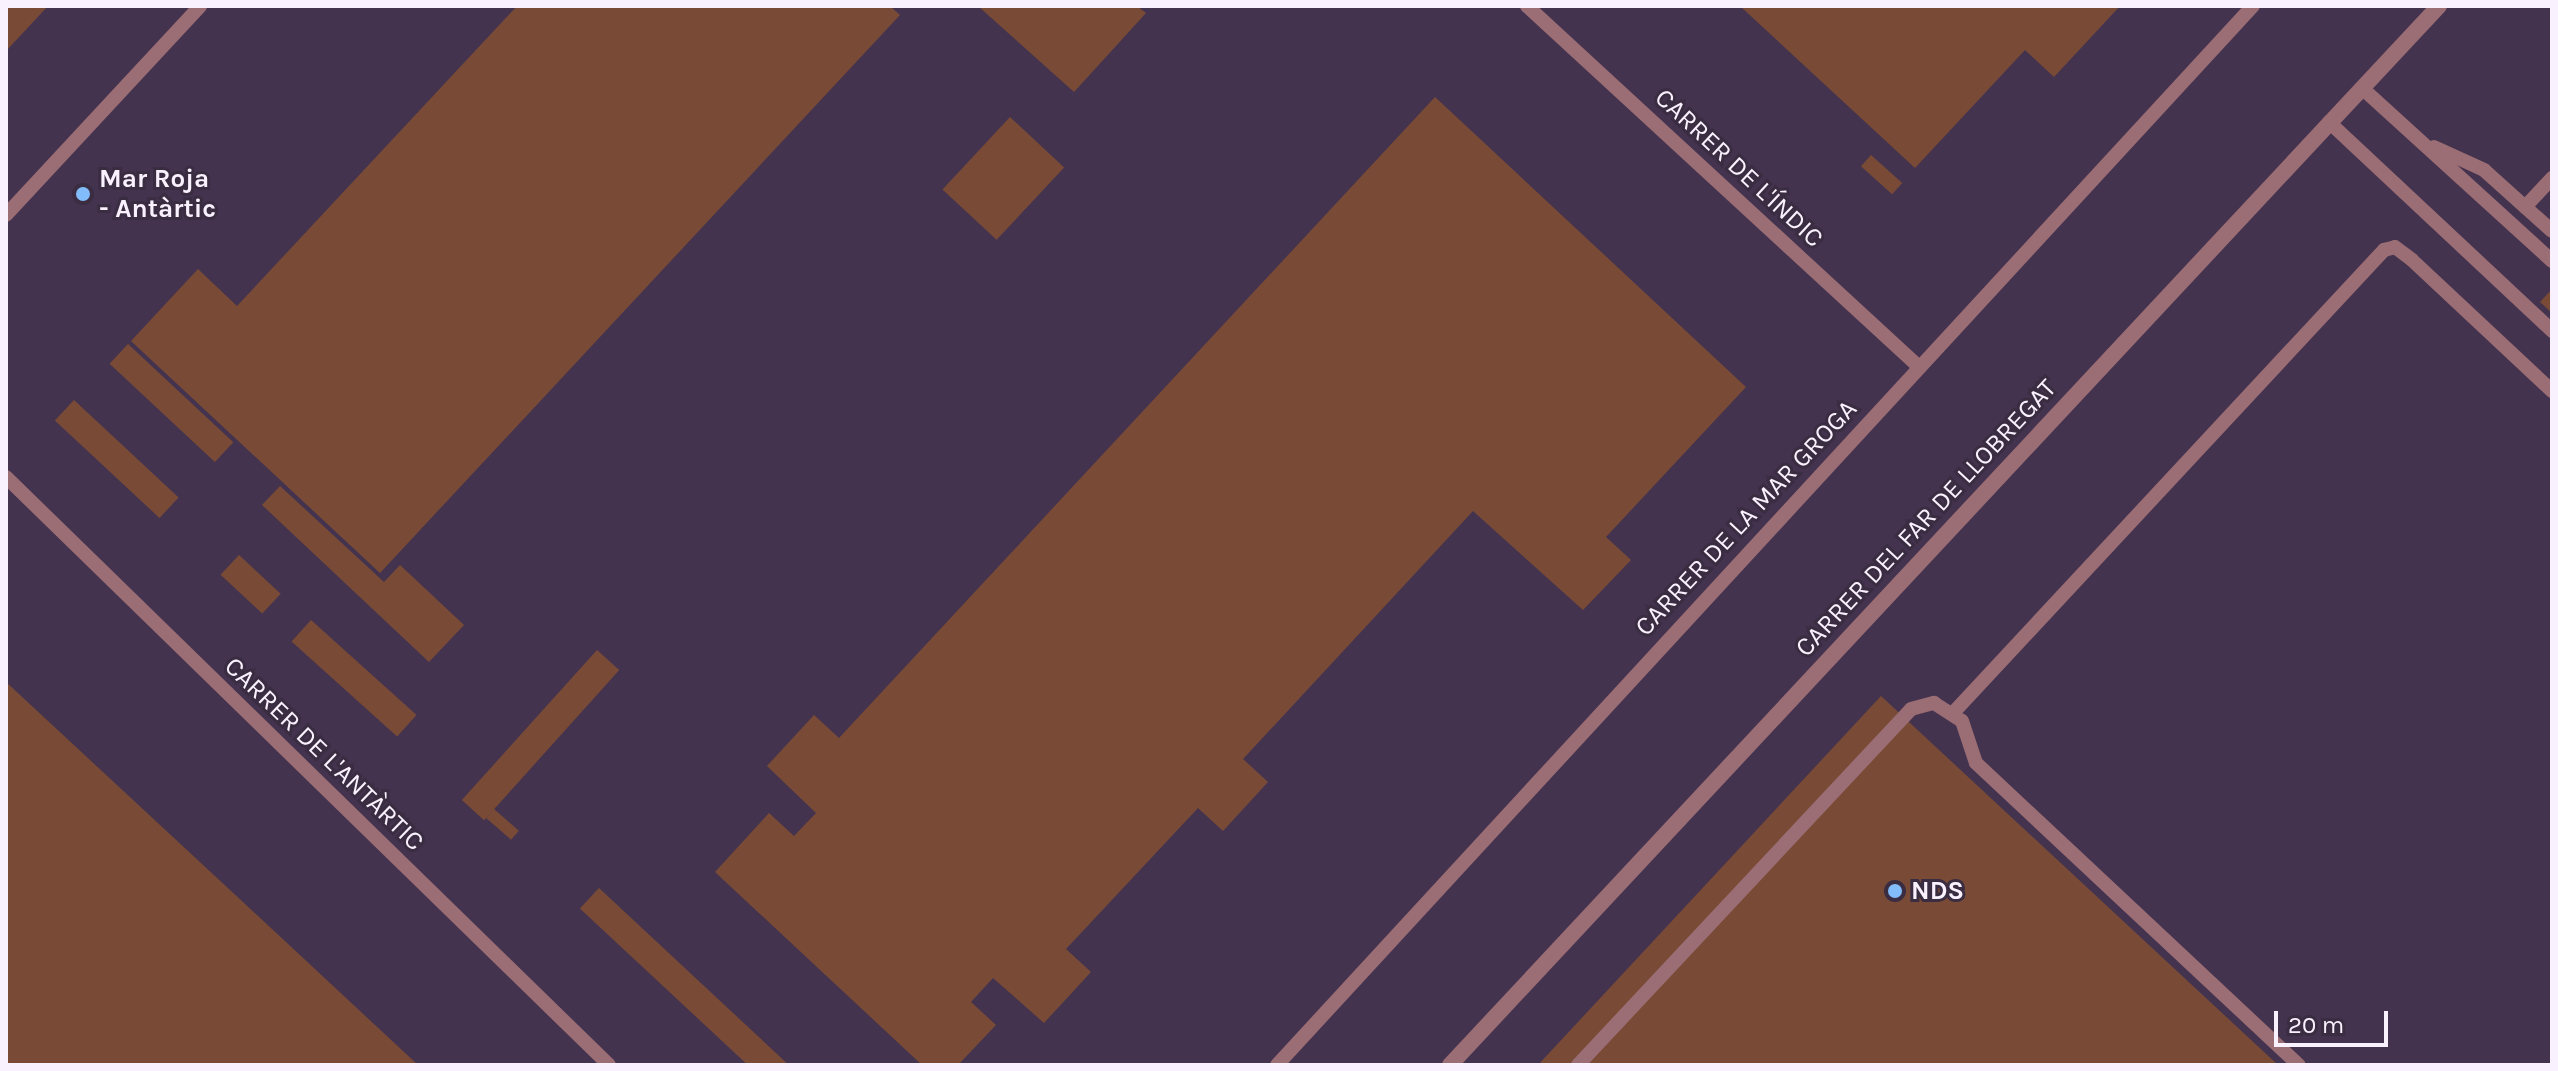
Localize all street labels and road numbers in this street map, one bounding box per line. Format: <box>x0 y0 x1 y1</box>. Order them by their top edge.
street label: CARRER DE L'ÍNDIC <box>1648 82 1830 254</box>
street label: CARRER DEL FAR DE LLOBREGAT <box>1789 373 2063 663</box>
street label: CARRER DE LA MAR GROGA <box>1629 394 1863 642</box>
street label: CARRER DE L'ANTÀRTIC <box>218 651 430 857</box>

